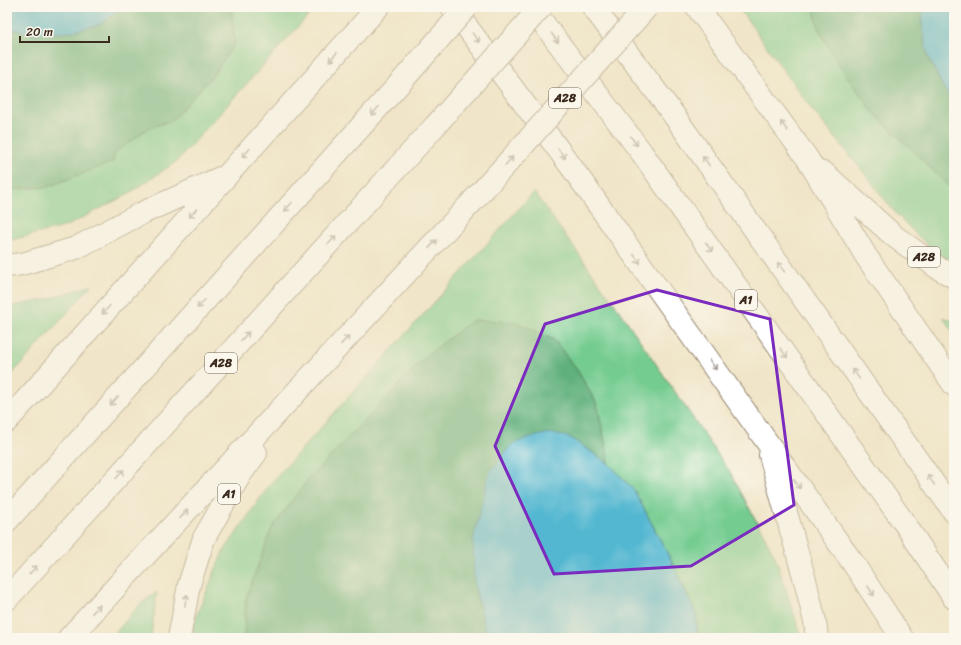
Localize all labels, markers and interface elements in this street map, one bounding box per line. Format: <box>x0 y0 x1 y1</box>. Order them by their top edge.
scale bar <box>20 18 109 44</box>
text: 20 m <box>26 21 53 43</box>
one-way arrow <box>550 32 559 43</box>
one-way arrow <box>471 33 480 44</box>
one-way arrow <box>329 51 338 61</box>
road number: A28 <box>549 88 581 108</box>
one-way arrow <box>370 105 379 116</box>
one-way arrow <box>780 121 788 132</box>
one-way arrow <box>629 136 638 147</box>
one-way arrow <box>242 148 251 159</box>
one-way arrow <box>558 148 566 159</box>
one-way arrow <box>505 155 514 166</box>
one-way arrow <box>702 156 711 167</box>
one-way arrow <box>283 202 292 213</box>
one-way arrow <box>188 208 197 218</box>
one-way arrow <box>328 234 337 245</box>
one-way arrow <box>428 239 438 249</box>
one-way arrow <box>705 241 713 252</box>
road number: A28 <box>908 247 940 267</box>
one-way arrow <box>633 254 641 265</box>
one-way arrow <box>777 262 786 273</box>
road number: A1 <box>735 290 757 310</box>
one-way arrow <box>196 299 206 309</box>
one-way arrow <box>101 305 111 315</box>
one-way arrow <box>241 331 250 341</box>
one-way arrow <box>340 335 350 345</box>
one-way arrow <box>780 348 788 359</box>
road number: A28 <box>205 353 237 373</box>
one-way arrow <box>709 360 717 371</box>
one-way arrow <box>852 368 861 379</box>
one-way arrow <box>109 396 119 406</box>
one-way arrow <box>116 469 125 479</box>
one-way arrow <box>927 475 936 486</box>
one-way arrow <box>793 478 801 489</box>
road number: A1 <box>218 484 240 504</box>
one-way arrow <box>179 509 189 519</box>
one-way arrow <box>28 565 38 575</box>
one-way arrow <box>867 585 875 596</box>
one-way arrow <box>183 594 191 607</box>
one-way arrow <box>91 604 101 614</box>

